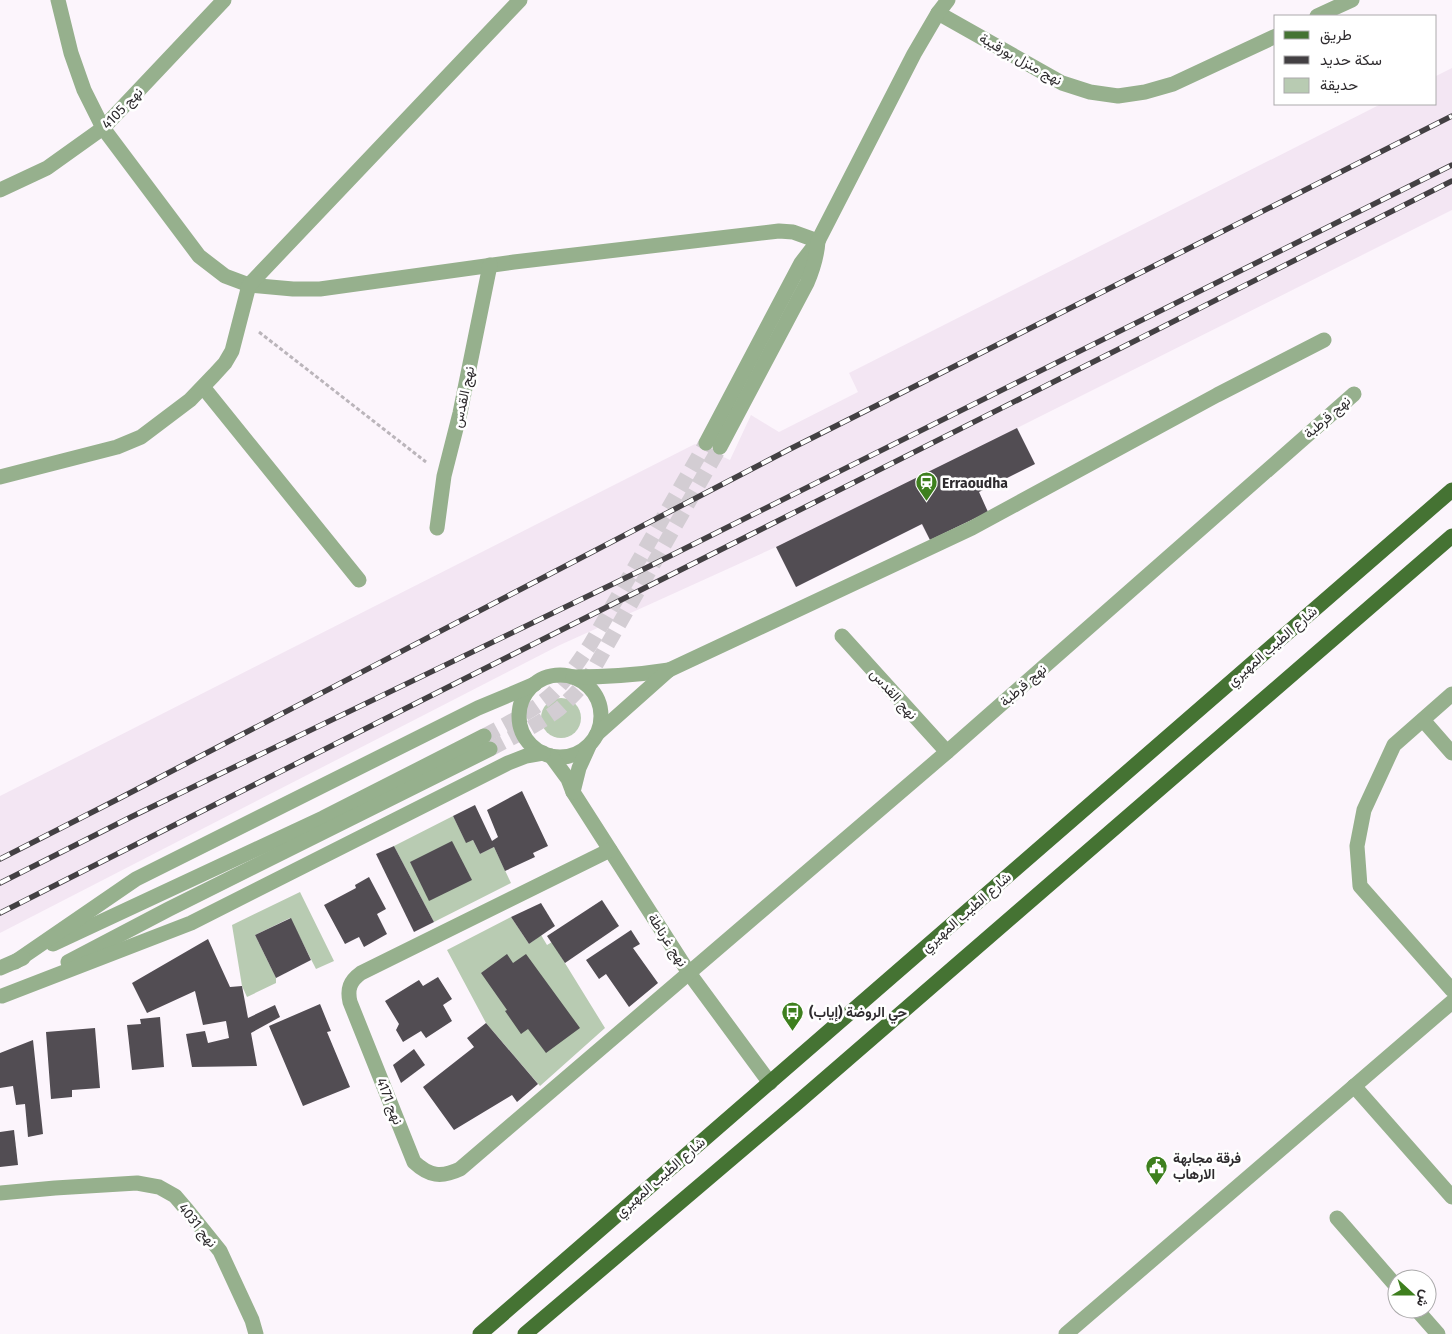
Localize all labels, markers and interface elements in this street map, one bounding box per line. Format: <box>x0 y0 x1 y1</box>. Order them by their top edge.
legend <box>1274 15 1437 105</box>
text: طريق <box>1320 26 1352 45</box>
street label: نهج منزل بورقيبة <box>975 30 1065 91</box>
text: سكة حديد <box>1320 51 1382 69</box>
text: حديقة <box>1320 76 1358 94</box>
street label: نهج 4105 <box>98 84 148 134</box>
street label: نهج القدس <box>449 365 480 430</box>
street label: نهج قرطبة <box>1301 393 1355 444</box>
station icon: Erraoudha <box>914 471 938 502</box>
place label: Erraoudha <box>942 475 1008 492</box>
street label: شارع الطيب المهيري <box>1224 603 1323 692</box>
street label: نهج قرطبة <box>997 661 1051 712</box>
street label: نهج القدس <box>865 665 921 725</box>
street label: شارع الطيب المهيري <box>918 869 1017 958</box>
street label: نهج غرناطة <box>642 910 691 971</box>
bus stop icon: حي الروضة (إياب) <box>781 1000 805 1031</box>
place label: حي الروضة (إياب) <box>809 1004 907 1024</box>
street label: نهج 4171 <box>371 1075 407 1128</box>
street label: شارع الطيب المهيري <box>612 1134 711 1223</box>
place label: فرقة مجابهة الارهاب <box>1173 1150 1241 1183</box>
public building icon: فرقة مجابهة الارهاب <box>1145 1154 1169 1185</box>
street label: نهج 4031 <box>173 1200 221 1252</box>
north arrow <box>1387 1269 1437 1319</box>
text: ش <box>1413 1288 1435 1310</box>

